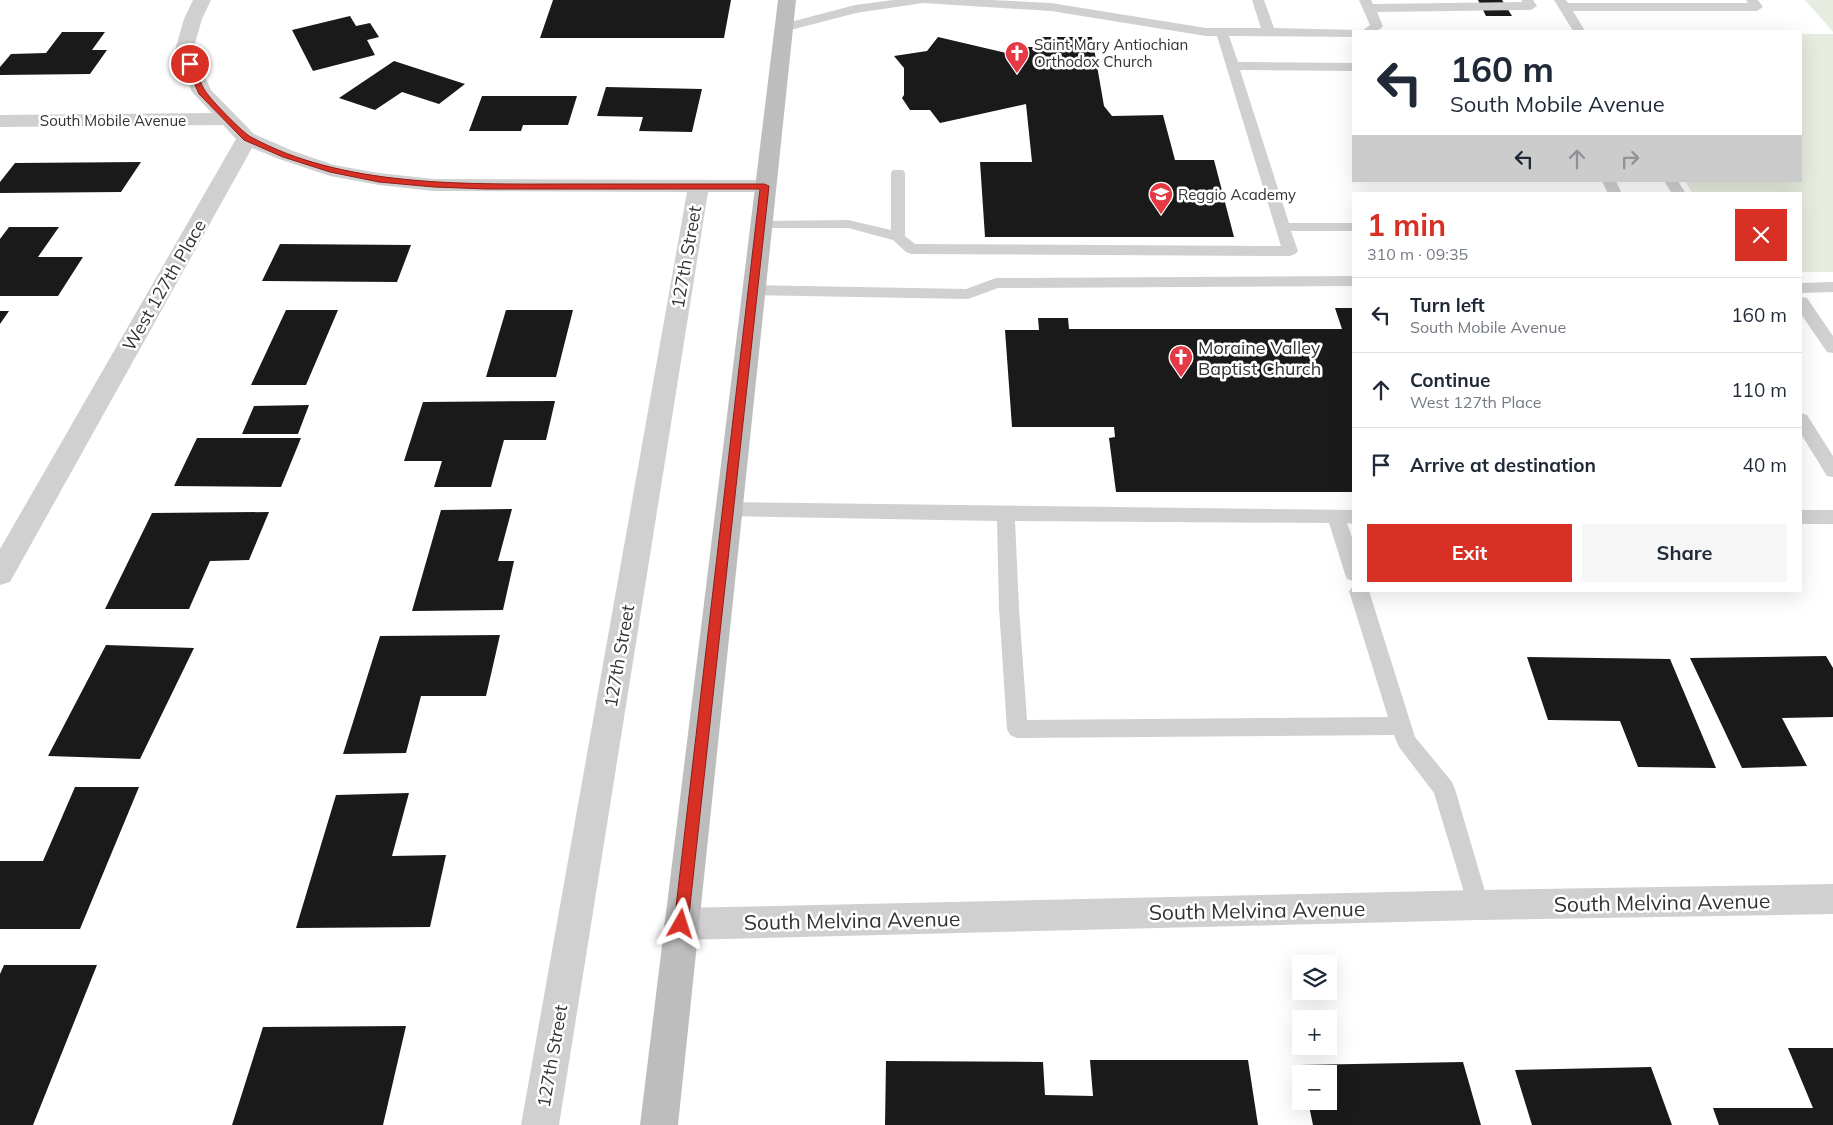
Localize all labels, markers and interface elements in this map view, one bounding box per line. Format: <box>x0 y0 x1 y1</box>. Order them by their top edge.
place label: Saint Mary Antiochian Orthodox Church <box>1034 35 1188 71</box>
church icon: Saint Mary Antiochian Orthodox Church <box>1004 40 1030 74</box>
pin <box>169 43 211 85</box>
text: 160 m <box>1450 47 1554 91</box>
icon: arrive <box>176 50 204 78</box>
icon: left <box>1367 50 1432 115</box>
text: South Mobile Avenue <box>1450 90 1665 118</box>
street label: South Mobile Avenue <box>40 111 186 130</box>
icon: left <box>1510 145 1538 173</box>
icon: ahead <box>1563 145 1591 173</box>
icon: right <box>1616 145 1644 173</box>
school or university icon: Reggio Academy <box>1148 181 1174 215</box>
place label: Reggio Academy <box>1178 185 1296 204</box>
street label: 127th Street <box>666 204 706 310</box>
text: 1 min <box>1367 206 1446 244</box>
button: close <box>1735 209 1787 261</box>
street label: West 127th Place <box>117 215 211 355</box>
text: 310 m · 09:35 <box>1367 244 1468 264</box>
text: Turn left <box>1410 293 1485 317</box>
icon: left <box>1367 301 1395 329</box>
text: 160 m <box>1731 303 1787 327</box>
text: South Mobile Avenue <box>1410 317 1566 337</box>
place label: Moraine Valley Baptist Church <box>1198 336 1321 380</box>
church icon: Moraine Valley Baptist Church <box>1168 344 1194 378</box>
text: Continue <box>1410 368 1490 392</box>
icon: ahead <box>1367 376 1395 404</box>
text: 110 m <box>1731 378 1787 402</box>
text: West 127th Place <box>1410 392 1541 412</box>
icon: arrive <box>1367 451 1395 479</box>
text: Arrive at destination <box>1410 453 1596 477</box>
text: 40 m <box>1743 453 1787 477</box>
button: Exit <box>1367 524 1572 582</box>
button: Share <box>1582 524 1787 582</box>
street label: 127th Street <box>599 603 639 709</box>
street label: South Melvina Avenue <box>1554 887 1770 917</box>
street label: South Melvina Avenue <box>1149 895 1365 925</box>
position arrow <box>654 897 706 949</box>
street label: South Melvina Avenue <box>744 905 960 935</box>
map controls <box>1292 955 1337 1110</box>
button: layers <box>1292 955 1337 1000</box>
street label: 127th Street <box>532 1003 572 1109</box>
button: + <box>1292 1010 1337 1055</box>
button: − <box>1292 1065 1337 1110</box>

